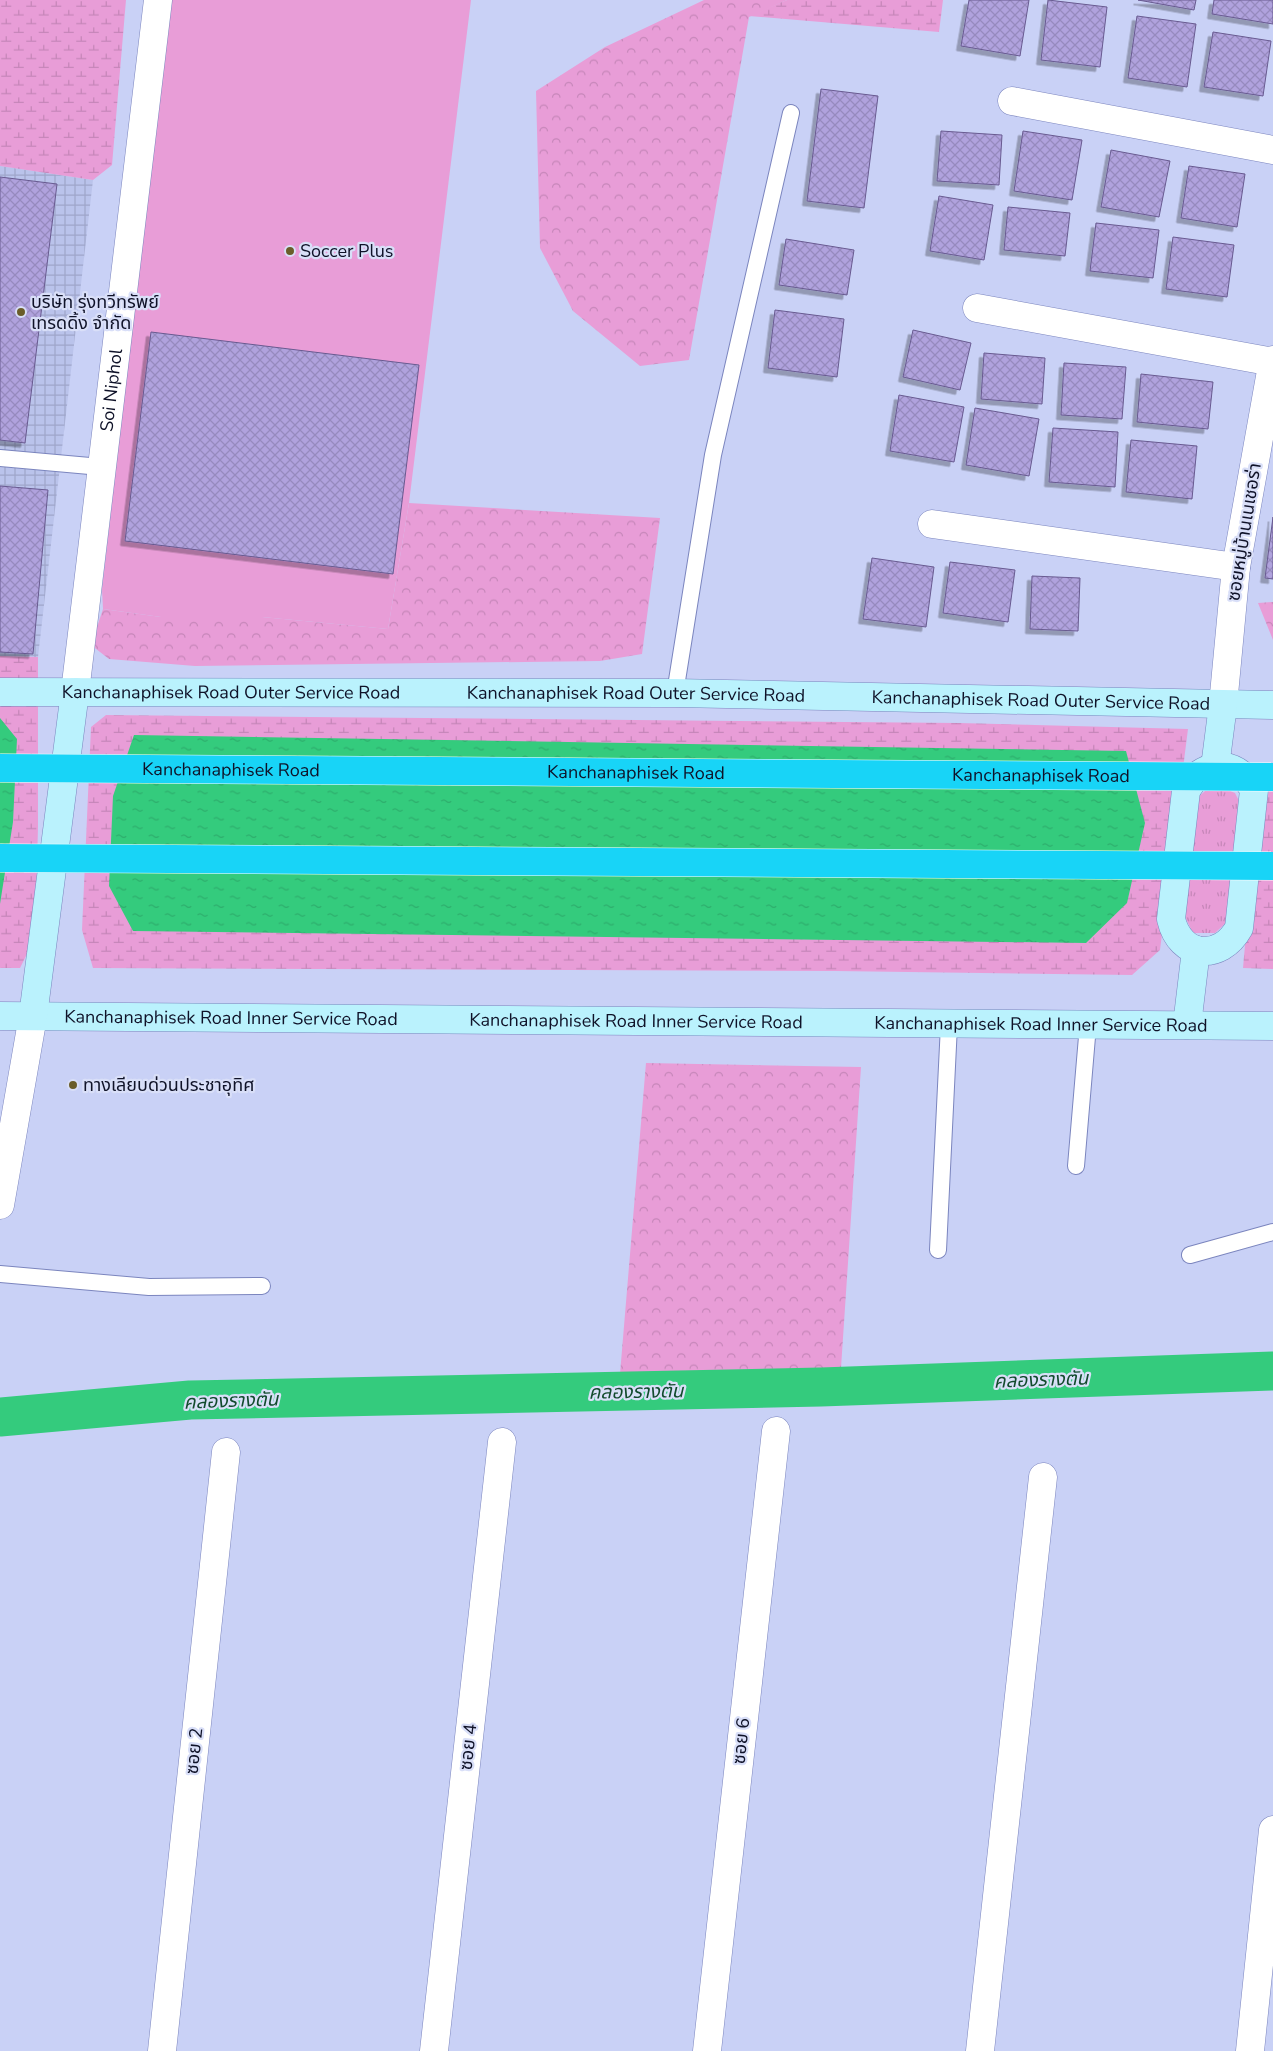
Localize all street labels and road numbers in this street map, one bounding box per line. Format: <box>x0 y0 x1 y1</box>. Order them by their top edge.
street label: Soi Niphol <box>94 347 128 433</box>
street label: ซอยหมู่บ้านเนเชอร่า <box>1221 461 1267 603</box>
street label: Kanchanaphisek Road Outer Service Road <box>62 680 400 705</box>
street label: Kanchanaphisek Road Outer Service Road <box>467 681 805 708</box>
street label: Kanchanaphisek Road Outer Service Road <box>871 685 1210 716</box>
street label: Kanchanaphisek Road <box>142 757 320 782</box>
street label: Kanchanaphisek Road <box>547 760 725 785</box>
street label: Kanchanaphisek Road <box>952 763 1130 788</box>
street label: Kanchanaphisek Road Inner Service Road <box>64 1005 398 1031</box>
street label: Kanchanaphisek Road Inner Service Road <box>469 1008 803 1034</box>
street label: Kanchanaphisek Road Inner Service Road <box>874 1011 1208 1037</box>
street label: ซอย 6 <box>727 1717 755 1765</box>
street label: ซอย 4 <box>454 1722 482 1771</box>
street label: ซอย 2 <box>180 1727 208 1775</box>

